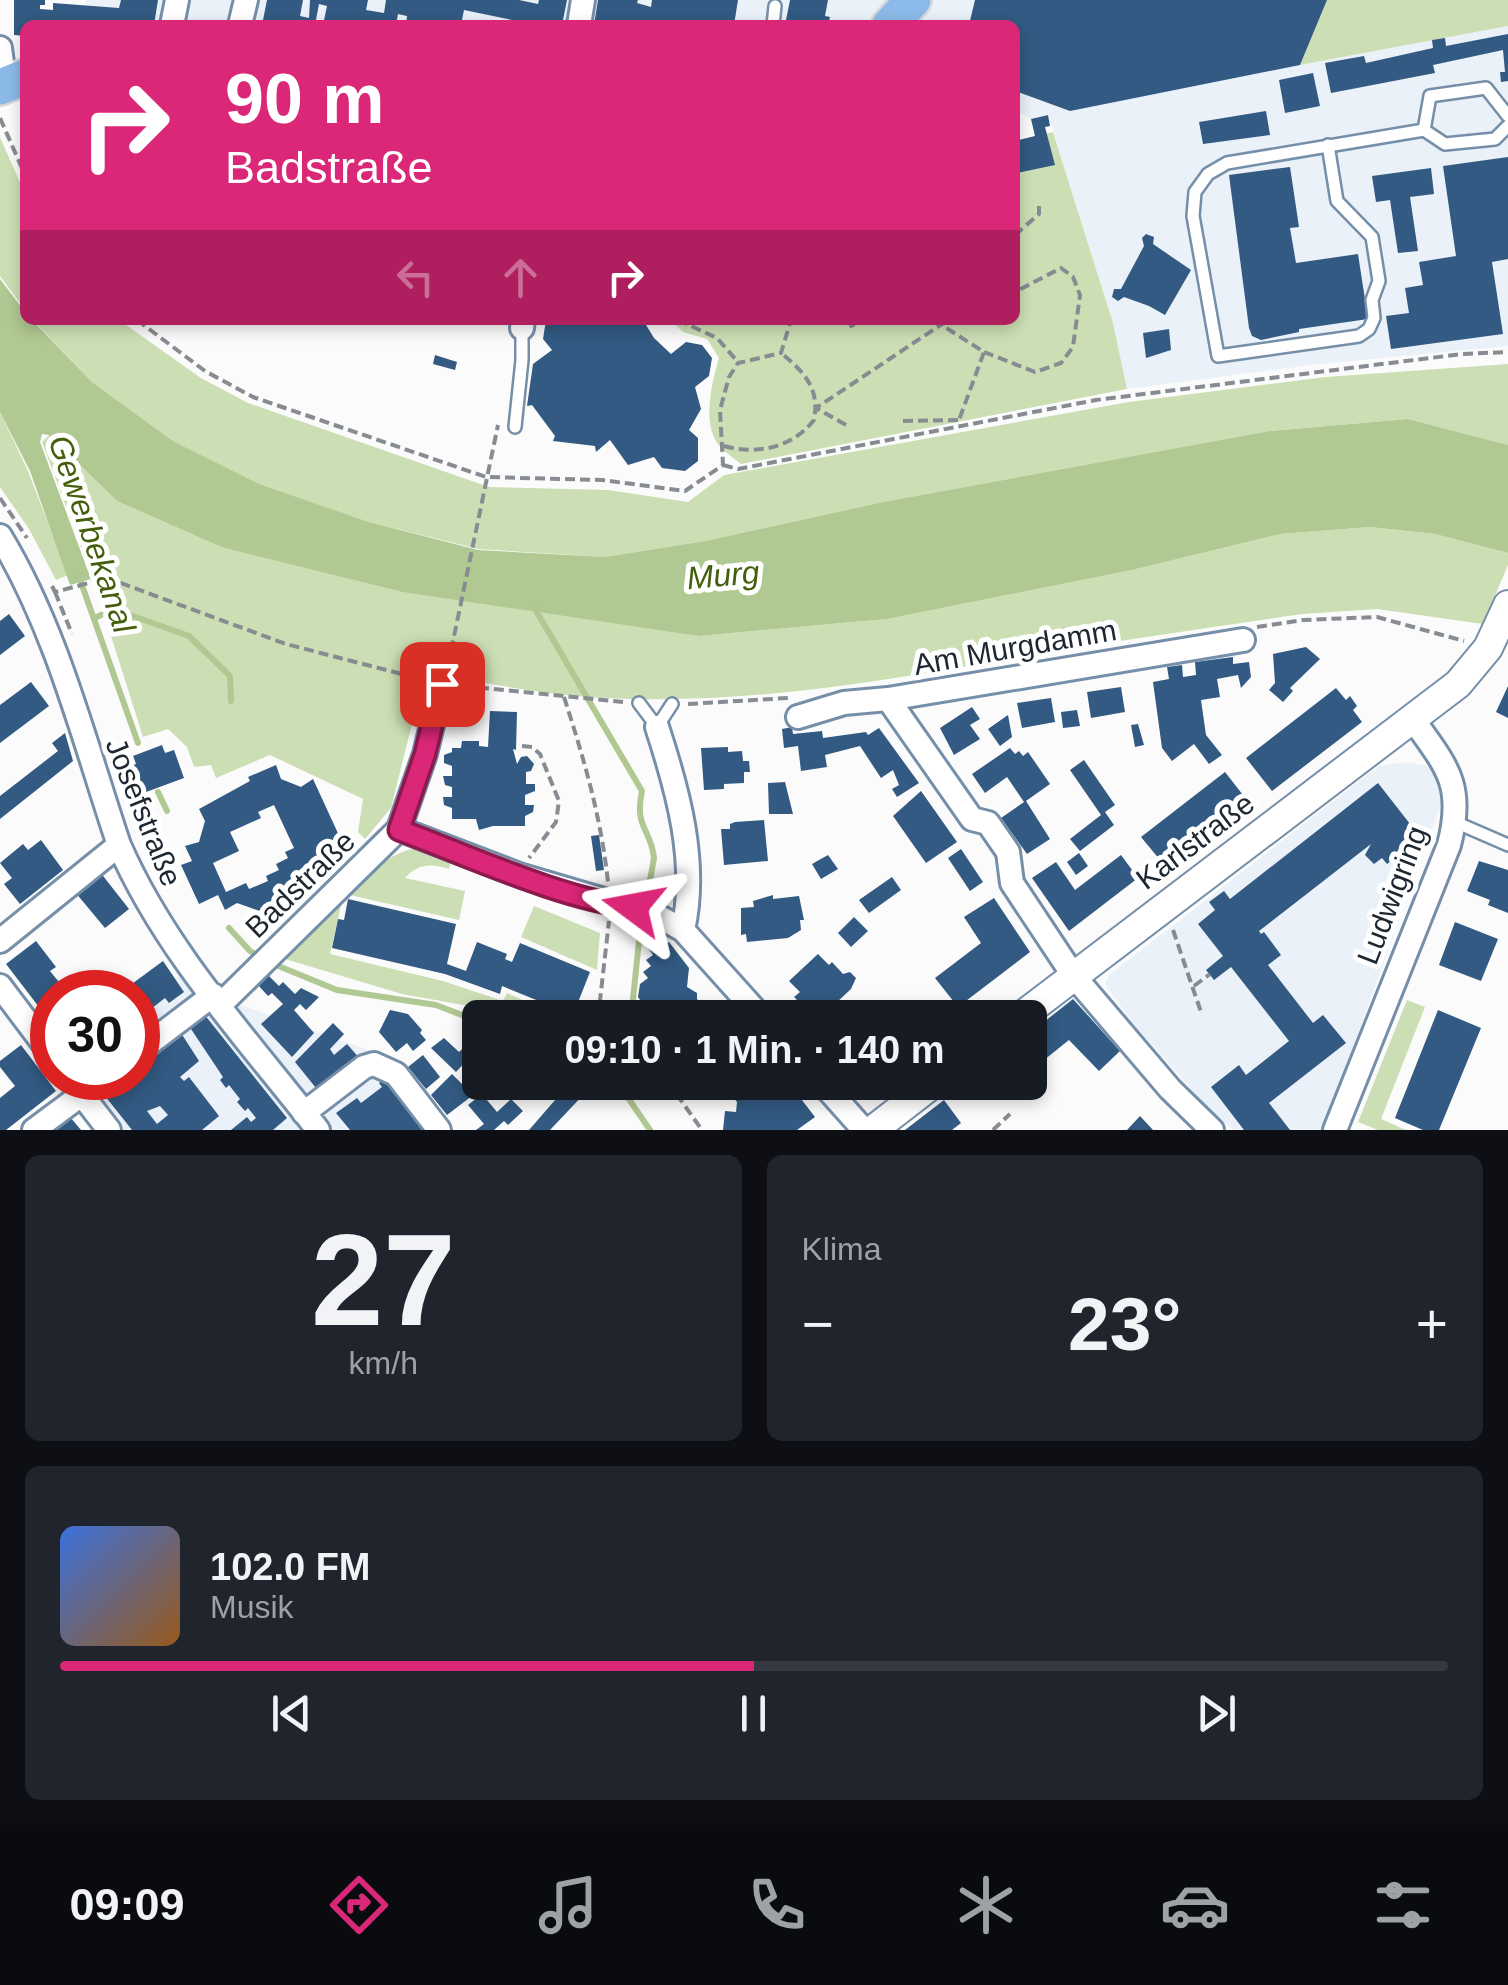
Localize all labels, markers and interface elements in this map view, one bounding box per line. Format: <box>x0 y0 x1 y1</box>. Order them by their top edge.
icon: right <box>60 60 190 190</box>
text: 90 m <box>225 60 385 138</box>
text: Badstraße <box>225 142 433 193</box>
icon: left <box>388 250 443 305</box>
icon: ahead <box>493 250 548 305</box>
icon: right <box>598 250 653 305</box>
water label: Gewerbekanal <box>41 431 143 638</box>
water label: Murg <box>685 554 761 596</box>
street label: Am Murgdamm <box>911 613 1119 681</box>
pin <box>400 642 485 727</box>
icon: arrive <box>415 657 470 712</box>
street label: Josefstraße <box>99 733 189 891</box>
street label: Karlstraße <box>1130 786 1260 896</box>
street label: Ludwigring <box>1351 821 1433 969</box>
street label: Badstraße <box>239 824 361 944</box>
position arrow <box>581 855 685 959</box>
speed limit sign: 30 <box>30 970 160 1100</box>
text: 09:10 · 1 Min. · 140 m <box>564 1029 945 1071</box>
text: 27 <box>311 1207 456 1353</box>
text: Klima <box>802 1231 882 1267</box>
text: 23° <box>1068 1282 1181 1366</box>
text: − <box>802 1293 834 1355</box>
text: + <box>1416 1293 1448 1355</box>
text: km/h <box>349 1345 418 1381</box>
text: 102.0 FM <box>210 1546 371 1588</box>
text: Musik <box>210 1589 294 1625</box>
icon: previous <box>264 1686 319 1741</box>
icon: pause <box>726 1686 781 1741</box>
icon: next <box>1189 1686 1244 1741</box>
icon: directions <box>324 1870 394 1940</box>
icon: music <box>533 1870 603 1940</box>
icon: phone <box>742 1870 812 1940</box>
icon: climate <box>951 1870 1021 1940</box>
icon: car <box>1160 1870 1230 1940</box>
icon: filters <box>1368 1870 1438 1940</box>
text: 09:09 <box>69 1879 185 1930</box>

